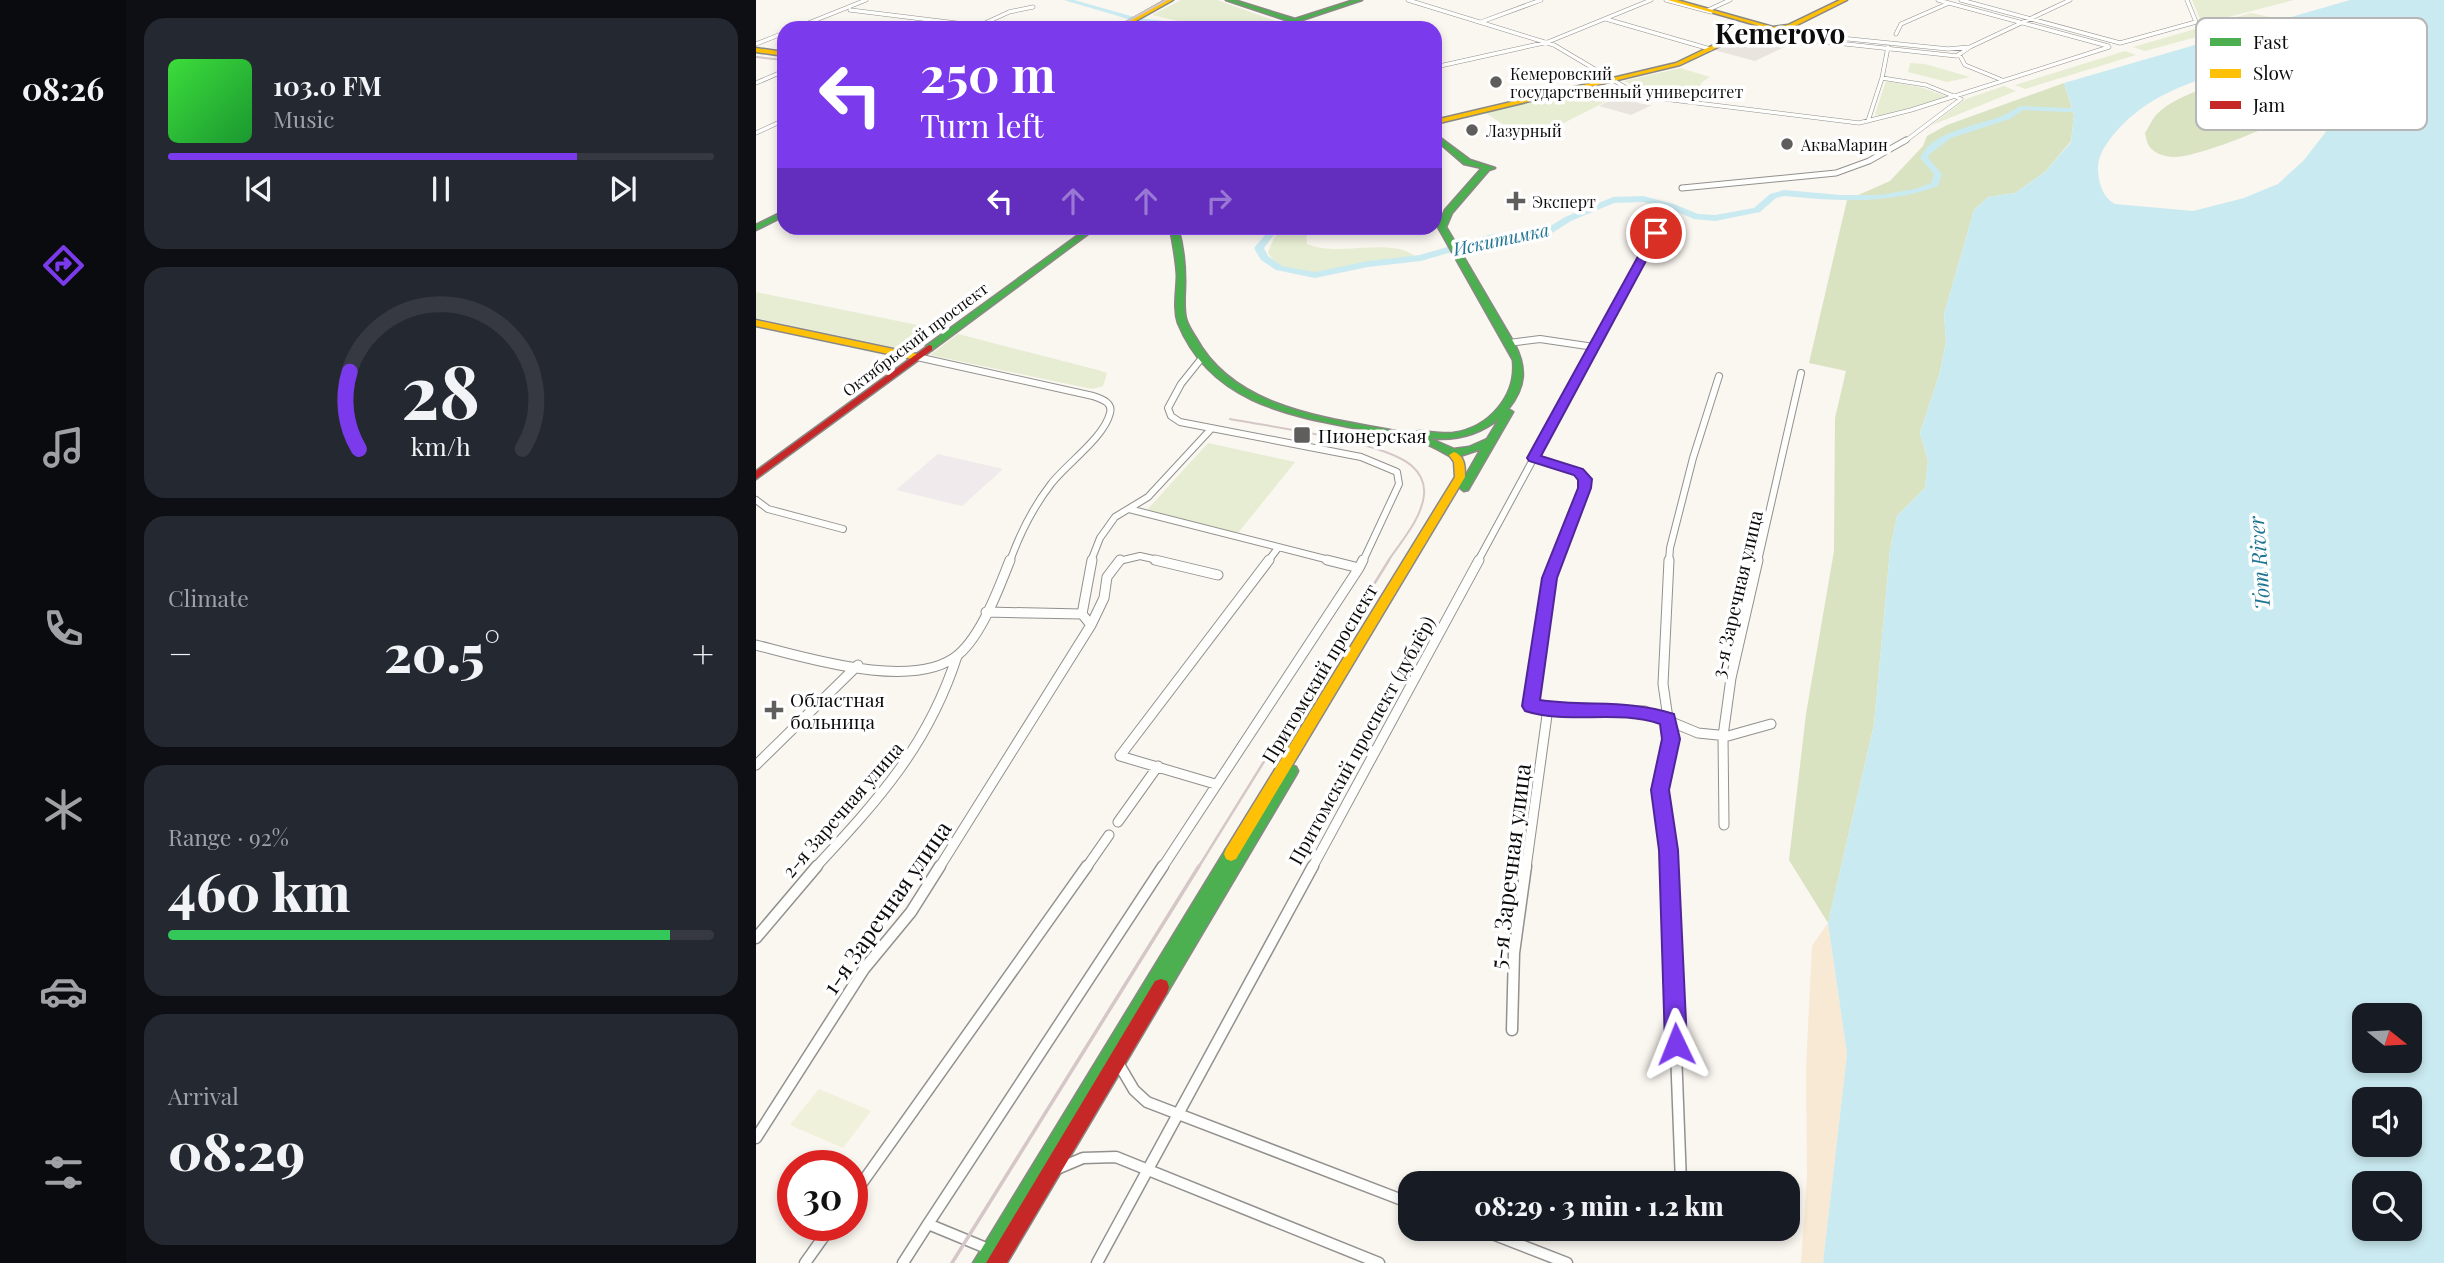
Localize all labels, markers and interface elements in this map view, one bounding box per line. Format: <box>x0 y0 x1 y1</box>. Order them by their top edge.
district label: Kemerovo <box>1715 14 1845 51</box>
legend <box>2196 18 2427 130</box>
text: Fast <box>2253 28 2289 54</box>
text: 250 m <box>920 40 1056 105</box>
icon: left <box>805 49 896 140</box>
text: Slow <box>2253 59 2294 85</box>
place label: Кемеровский государственный университет <box>1510 63 1743 102</box>
text: 08:26 <box>22 66 104 109</box>
text: 103.0 FM <box>273 68 382 103</box>
marker: Кемеровский государственный университет <box>1488 74 1504 90</box>
text: Jam <box>2252 91 2285 117</box>
text: Music <box>273 103 334 134</box>
text: Turn left <box>920 103 1044 146</box>
place label: Лазурный <box>1485 120 1562 141</box>
marker: Лазурный <box>1464 122 1480 138</box>
place label: АкваМарин <box>1800 134 1888 155</box>
marker: АкваМарин <box>1779 136 1795 152</box>
icon: previous <box>240 170 278 208</box>
icon: pause <box>422 170 460 208</box>
icon: next <box>604 170 642 208</box>
icon: left <box>981 182 1019 220</box>
icon: ahead <box>1054 182 1092 220</box>
icon: ahead <box>1127 182 1165 220</box>
icon: right <box>1200 182 1238 220</box>
marker: Эксперт <box>1506 191 1526 211</box>
place label: Эксперт <box>1532 191 1596 212</box>
pin <box>1626 203 1686 263</box>
icon: arrive <box>1637 214 1675 252</box>
water label: Искитимка <box>1450 217 1551 261</box>
icon: directions <box>39 241 88 290</box>
street label: Октябрьский проспект <box>838 277 992 401</box>
text: 28 <box>402 340 480 437</box>
place label: Пионерская <box>1318 422 1427 448</box>
icon: music <box>39 423 88 472</box>
marker: Пионерская <box>1292 425 1312 445</box>
text: km/h <box>411 428 471 461</box>
street label: 3-я Заречная улица <box>1704 507 1768 680</box>
water label: Tom River <box>2241 514 2275 611</box>
street label: Притомский проспект <box>1255 578 1383 768</box>
text: Climate <box>168 582 249 613</box>
icon: phone <box>39 604 88 653</box>
street label: Притомский проспект (дублёр) <box>1282 611 1440 869</box>
text: 20.5° <box>384 617 500 686</box>
text: − <box>168 627 193 678</box>
text: + <box>692 627 714 678</box>
place label: Областная больница <box>790 686 885 734</box>
marker: Областная больница <box>764 700 784 720</box>
street label: 2-я Заречная улица <box>776 735 909 882</box>
street label: 5-я Заречная улица <box>1481 761 1537 971</box>
icon: climate <box>39 785 88 834</box>
street label: 1-я Заречная улица <box>814 814 958 1000</box>
text: Range · 92% <box>168 821 289 852</box>
text: 460 km <box>168 856 350 925</box>
icon: car <box>39 967 88 1016</box>
north arrow <box>2352 1003 2422 1073</box>
map controls <box>2352 1003 2422 1241</box>
position arrow <box>1639 1007 1713 1081</box>
text: Arrival <box>168 1080 239 1111</box>
button: sound <box>2352 1087 2422 1157</box>
text: 08:29 <box>168 1115 305 1184</box>
icon: filters <box>39 1148 88 1197</box>
speed limit sign: 30 <box>777 1150 868 1241</box>
button: search <box>2352 1171 2422 1241</box>
text: 08:29 · 3 min · 1.2 km <box>1474 1188 1724 1223</box>

